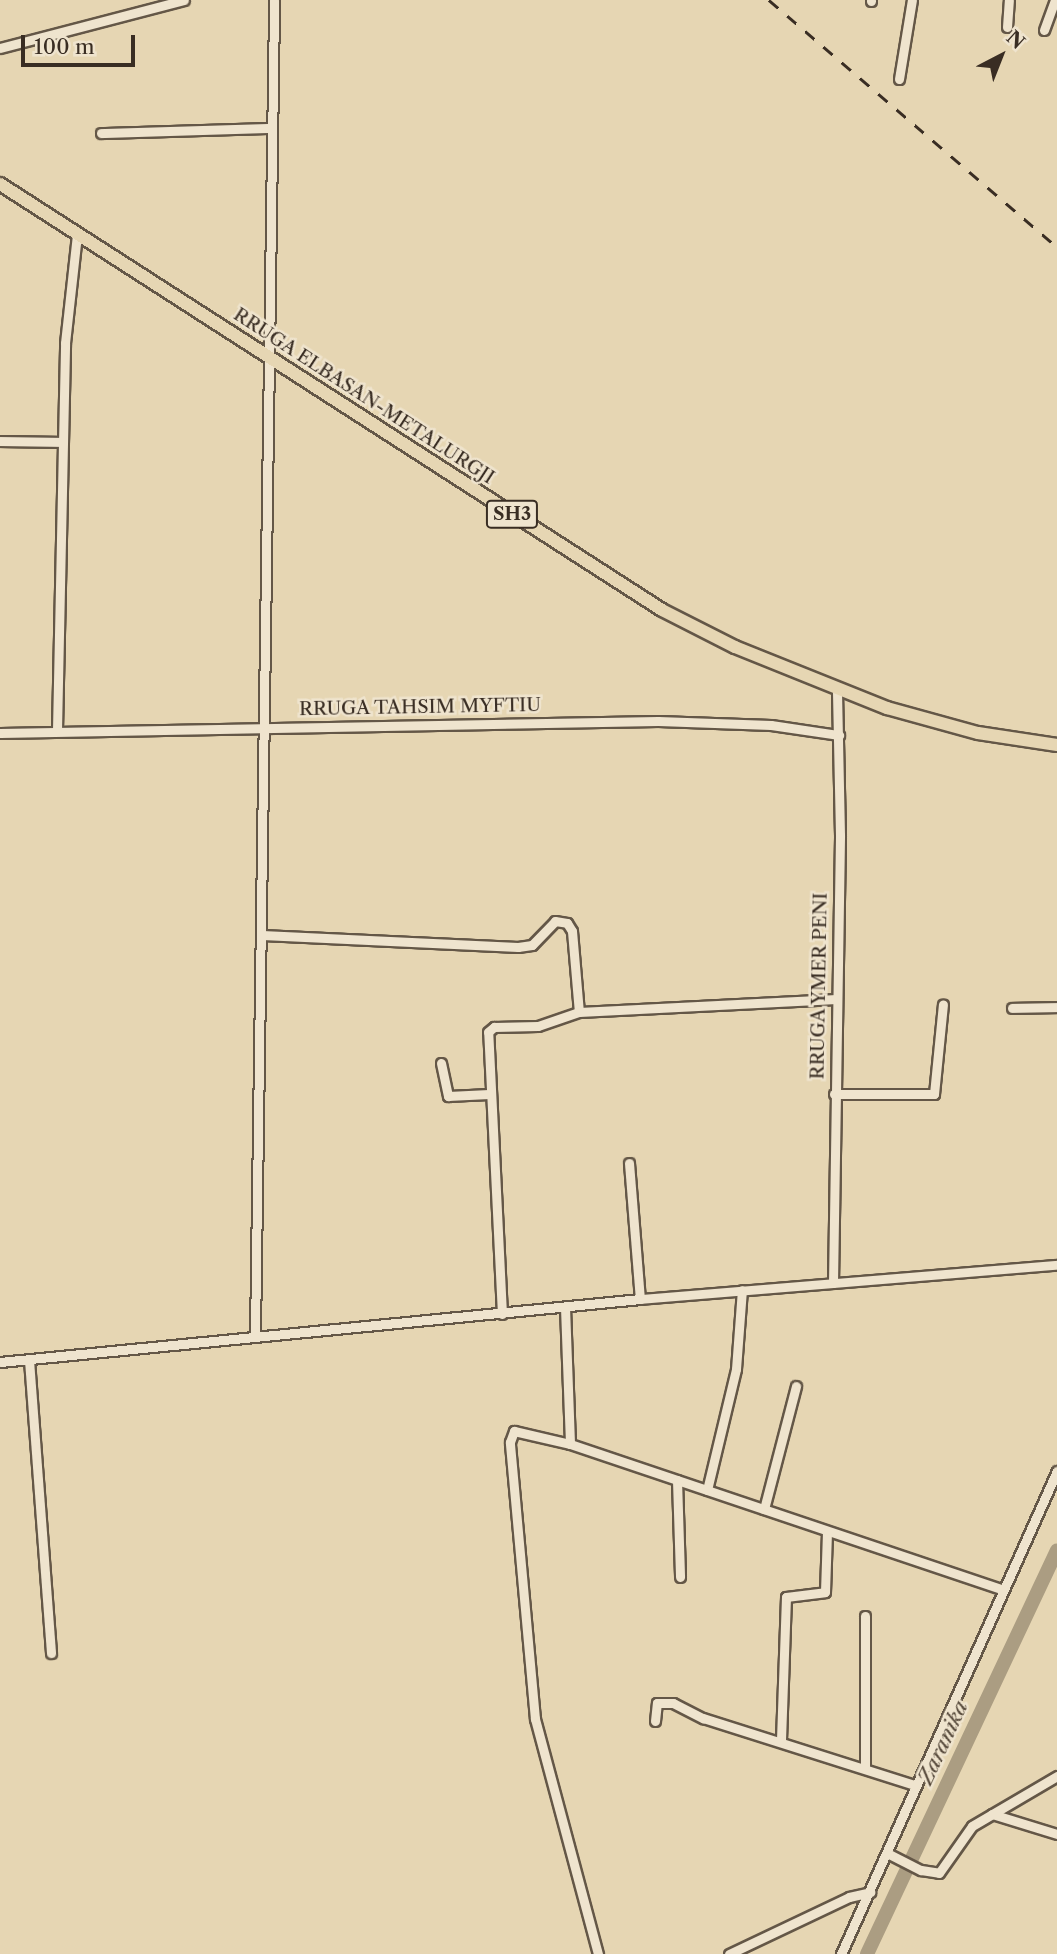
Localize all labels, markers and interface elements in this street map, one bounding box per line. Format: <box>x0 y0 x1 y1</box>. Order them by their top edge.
scale bar <box>24 21 138 65</box>
north arrow <box>966 21 1036 91</box>
text: N <box>1002 26 1029 54</box>
text: 100 m <box>34 34 95 59</box>
street label: RRUGA ELBASAN-METALURGJI <box>229 303 499 489</box>
road number: SH3 <box>486 500 538 528</box>
street label: RRUGA TAHSIM MYFTIU <box>298 693 542 721</box>
street label: RRUGA YMER PENI <box>806 891 832 1081</box>
water label: Zaranika <box>913 1697 973 1789</box>

